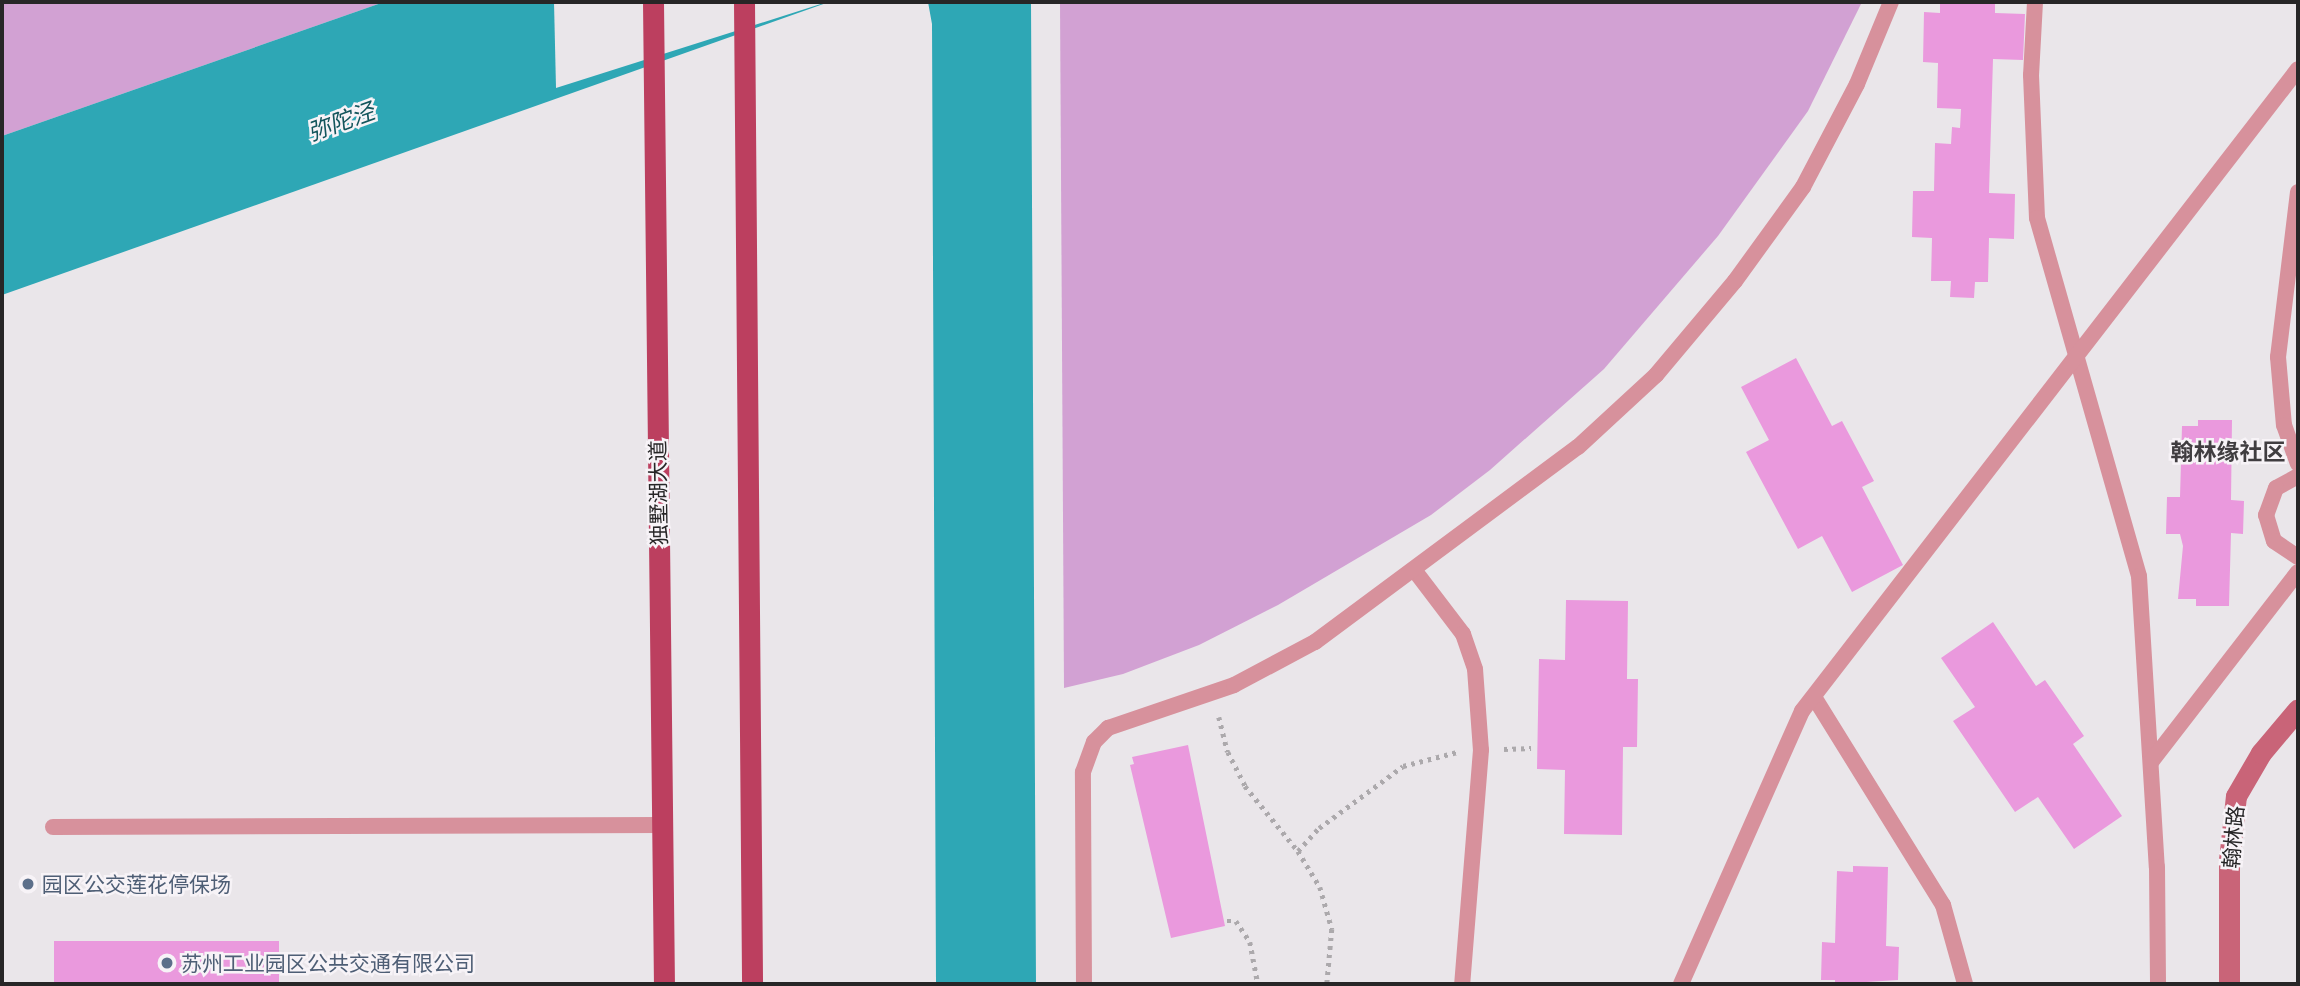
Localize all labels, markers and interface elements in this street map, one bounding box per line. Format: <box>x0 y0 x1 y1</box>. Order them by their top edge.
water label: 弥陀泾 <box>304 97 378 147</box>
district label: 翰林缘社区 <box>2171 438 2285 466</box>
street label: 独墅湖大道 <box>644 440 672 546</box>
street label: 翰林路 <box>2218 805 2248 869</box>
place label: 园区公交莲花停保场 <box>42 871 231 897</box>
marker: 园区公交莲花停保场 <box>20 876 36 892</box>
place label: 苏州工业园区公共交通有限公司 <box>181 950 475 976</box>
marker: 苏州工业园区公共交通有限公司 <box>159 955 175 971</box>

